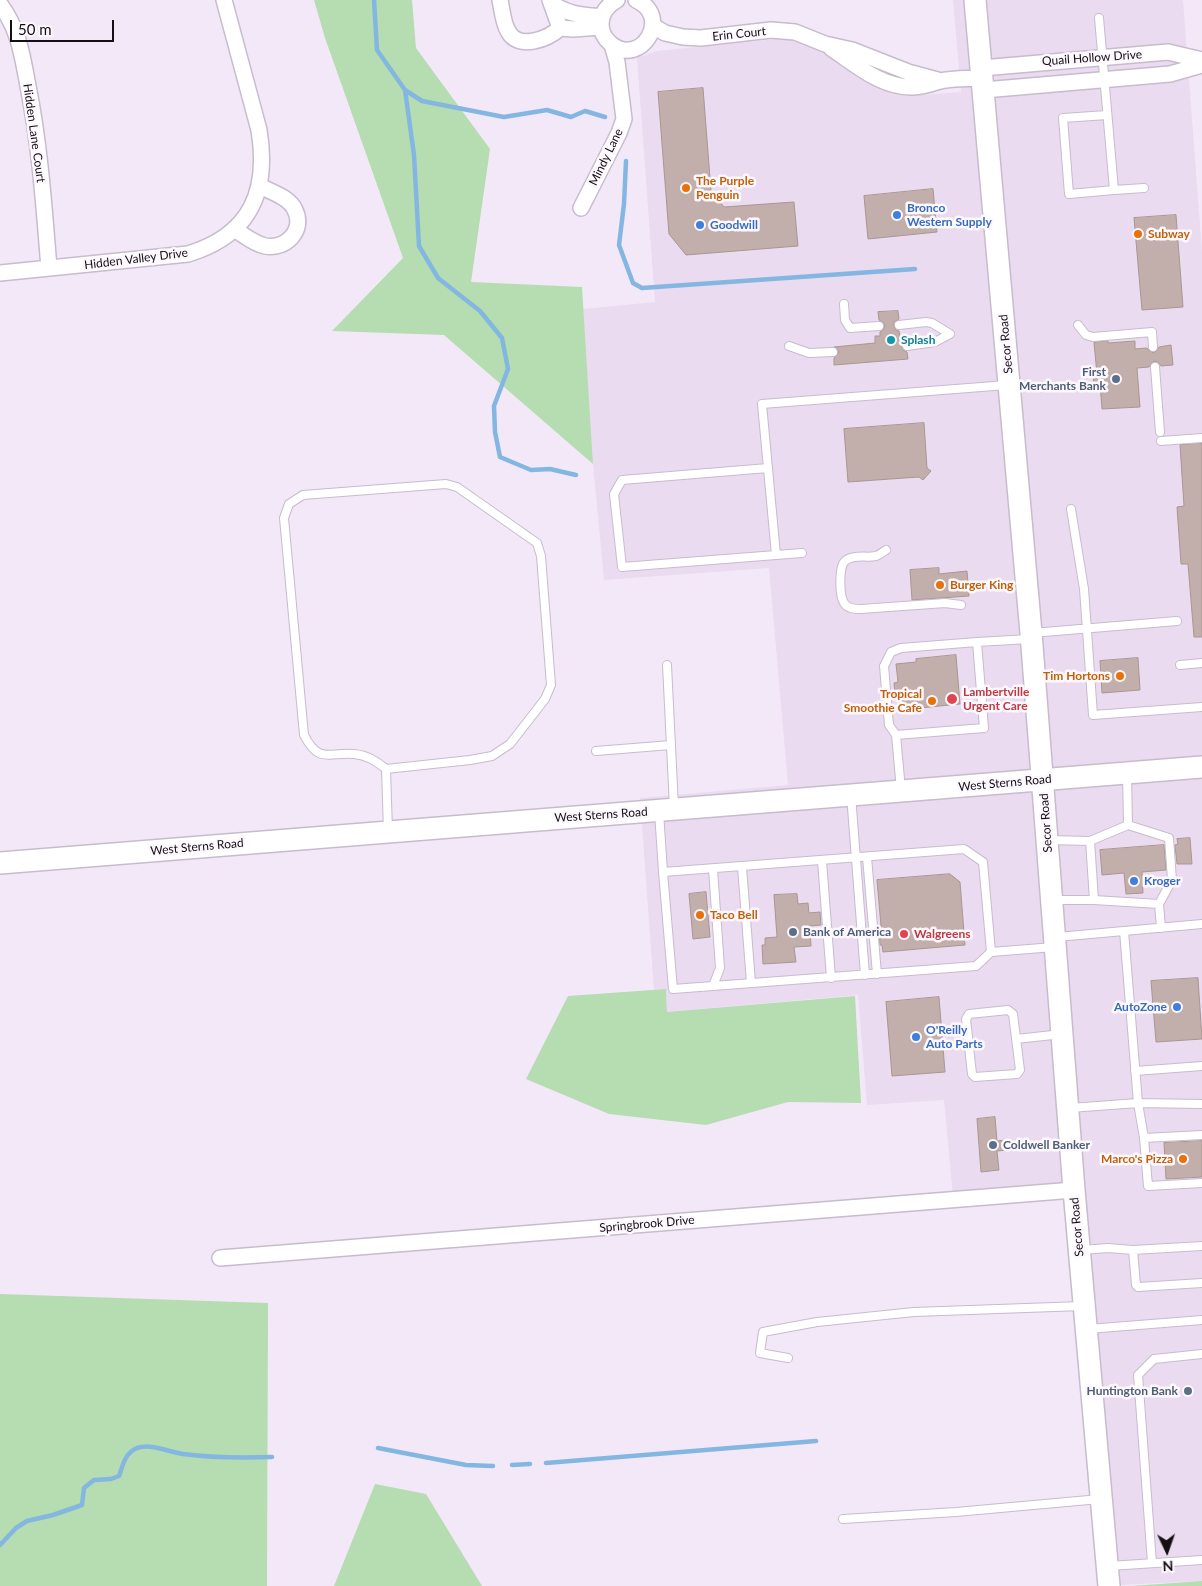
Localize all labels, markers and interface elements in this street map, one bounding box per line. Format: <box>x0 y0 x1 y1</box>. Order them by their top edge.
scale bar <box>12 10 116 42</box>
text: 50 m <box>18 20 52 38</box>
street label: Erin Court <box>711 24 767 44</box>
street label: Quail Hollow Drive <box>1042 47 1142 69</box>
street label: Hidden Lane Court <box>20 83 48 183</box>
street label: Mindy Lane <box>586 126 626 188</box>
place label: The Purple Penguin <box>696 174 754 202</box>
marker: The Purple Penguin <box>680 182 692 194</box>
place label: Bronco Western Supply <box>907 201 992 229</box>
marker: Bronco Western Supply <box>891 209 903 221</box>
place label: Goodwill <box>710 218 758 232</box>
marker: Goodwill <box>694 219 706 231</box>
place label: Subway <box>1148 227 1190 241</box>
marker: Subway <box>1132 228 1144 240</box>
street label: Hidden Valley Drive <box>83 245 189 273</box>
street label: Secor Road <box>996 314 1016 374</box>
place label: Splash <box>901 333 935 347</box>
marker: Splash <box>885 334 897 346</box>
place label: First Merchants Bank <box>1019 365 1106 393</box>
marker: First Merchants Bank <box>1110 373 1122 385</box>
place label: Burger King <box>950 578 1013 592</box>
marker: Burger King <box>934 579 946 591</box>
place label: Tim Hortons <box>1043 669 1110 683</box>
marker: Tim Hortons <box>1114 670 1126 682</box>
place label: Lambertville Urgent Care <box>963 685 1029 713</box>
place label: Tropical Smoothie Cafe <box>844 687 922 715</box>
marker: Lambertville Urgent Care <box>945 692 959 706</box>
marker: Tropical Smoothie Cafe <box>926 695 938 707</box>
street label: West Sterns Road <box>958 772 1052 794</box>
street label: Secor Road <box>1037 793 1055 853</box>
street label: West Sterns Road <box>554 805 648 825</box>
street label: West Sterns Road <box>150 836 244 858</box>
place label: Kroger <box>1144 874 1180 888</box>
marker: Kroger <box>1128 875 1140 887</box>
place label: Taco Bell <box>710 908 758 922</box>
marker: Taco Bell <box>694 909 706 921</box>
place label: Bank of America <box>803 925 891 939</box>
marker: Bank of America <box>787 926 799 938</box>
place label: Walgreens <box>914 927 970 941</box>
marker: Walgreens <box>898 928 910 940</box>
place label: AutoZone <box>1114 1000 1167 1014</box>
marker: AutoZone <box>1171 1001 1183 1013</box>
place label: O'Reilly Auto Parts <box>926 1023 983 1051</box>
marker: O'Reilly Auto Parts <box>910 1031 922 1043</box>
place label: Coldwell Banker <box>1003 1138 1090 1152</box>
marker: Coldwell Banker <box>987 1139 999 1151</box>
place label: Marco's Pizza <box>1101 1152 1173 1166</box>
marker: Marco's Pizza <box>1177 1153 1189 1165</box>
street label: Secor Road <box>1067 1197 1087 1257</box>
street label: Springbrook Drive <box>599 1213 695 1235</box>
place label: Huntington Bank <box>1087 1384 1178 1398</box>
marker: Huntington Bank <box>1182 1385 1194 1397</box>
north arrow <box>1142 1526 1192 1576</box>
text: N <box>1162 1558 1174 1575</box>

